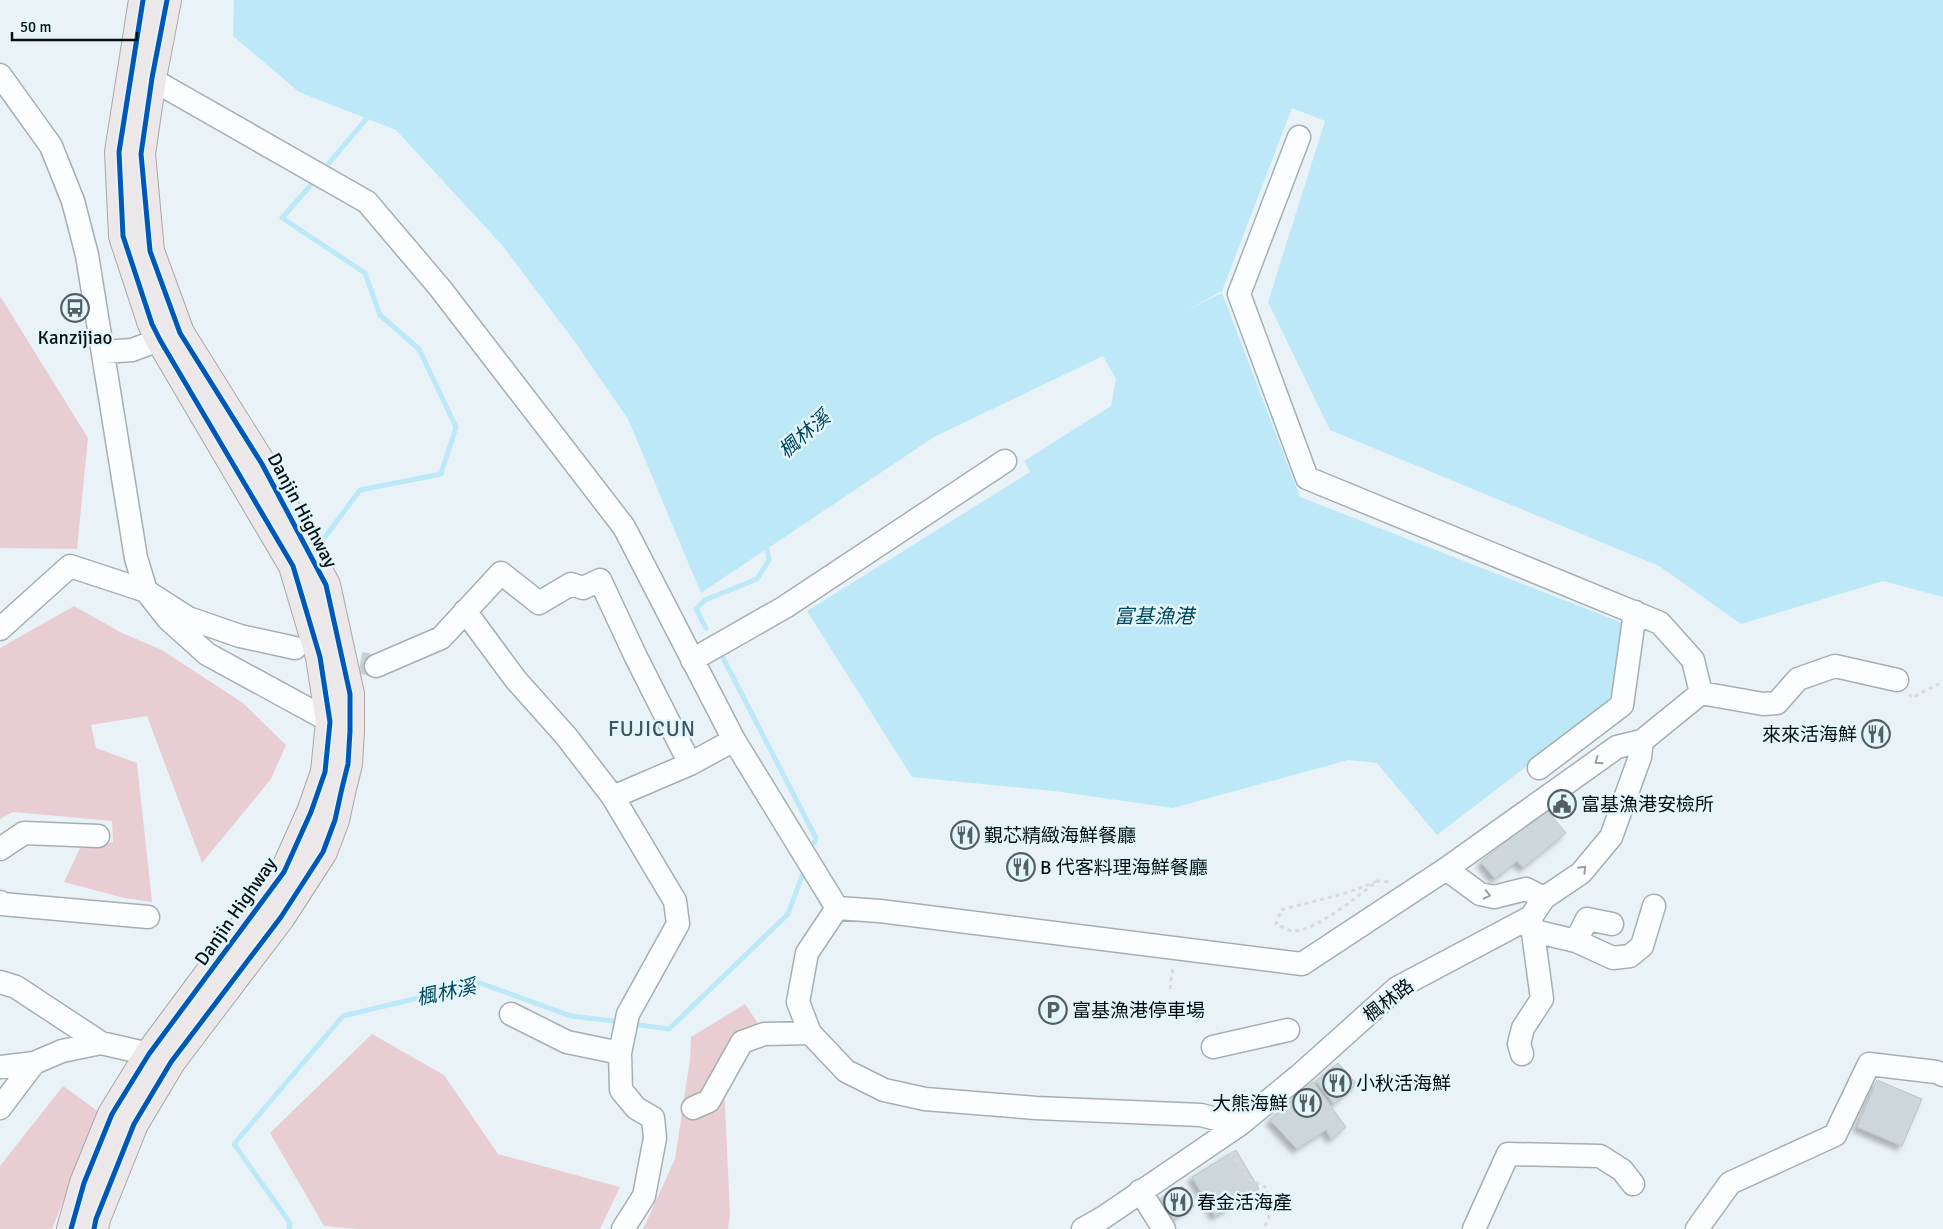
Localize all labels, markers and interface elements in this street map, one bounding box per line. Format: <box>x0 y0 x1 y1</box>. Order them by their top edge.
scale bar <box>12 10 138 42</box>
text: 50 m <box>20 18 51 36</box>
bus stop icon: Kanzijiao <box>60 293 90 323</box>
place label: Kanzijiao <box>38 326 113 350</box>
water label: 楓林溪 <box>773 403 837 463</box>
street label: Danjin Highway <box>262 449 343 572</box>
water label: 富基漁港 <box>1114 604 1197 629</box>
district label: FUJICUN <box>608 716 696 742</box>
restaurant icon: 來來活海鮮 <box>1861 719 1891 749</box>
place label: 來來活海鮮 <box>1762 723 1857 747</box>
one-way arrow <box>1594 755 1604 764</box>
public building icon: 富基漁港安檢所 <box>1547 789 1577 819</box>
place label: 富基漁港安檢所 <box>1581 793 1714 817</box>
restaurant icon: 覲芯精緻海鮮餐廳 <box>950 820 980 850</box>
place label: 覲芯精緻海鮮餐廳 <box>984 824 1136 848</box>
restaurant icon: B 代客料理海鮮餐廳 <box>1006 852 1036 882</box>
street label: Danjin Highway <box>190 853 282 970</box>
place label: B 代客料理海鮮餐廳 <box>1040 856 1208 880</box>
one-way arrow <box>1577 866 1586 875</box>
one-way arrow <box>1482 889 1491 900</box>
water label: 楓林溪 <box>414 973 481 1011</box>
street label: 楓林路 <box>1359 974 1419 1028</box>
parking icon: 富基漁港停車場 <box>1038 995 1068 1025</box>
place label: 富基漁港停車場 <box>1072 999 1205 1023</box>
restaurant icon: 小秋活海鮮 <box>1322 1068 1352 1098</box>
place label: 小秋活海鮮 <box>1356 1072 1451 1096</box>
restaurant icon: 大熊海鮮 <box>1292 1088 1322 1118</box>
place label: 大熊海鮮 <box>1212 1092 1288 1116</box>
restaurant icon: 春金活海產 <box>1163 1187 1193 1217</box>
place label: 春金活海產 <box>1197 1191 1292 1215</box>

